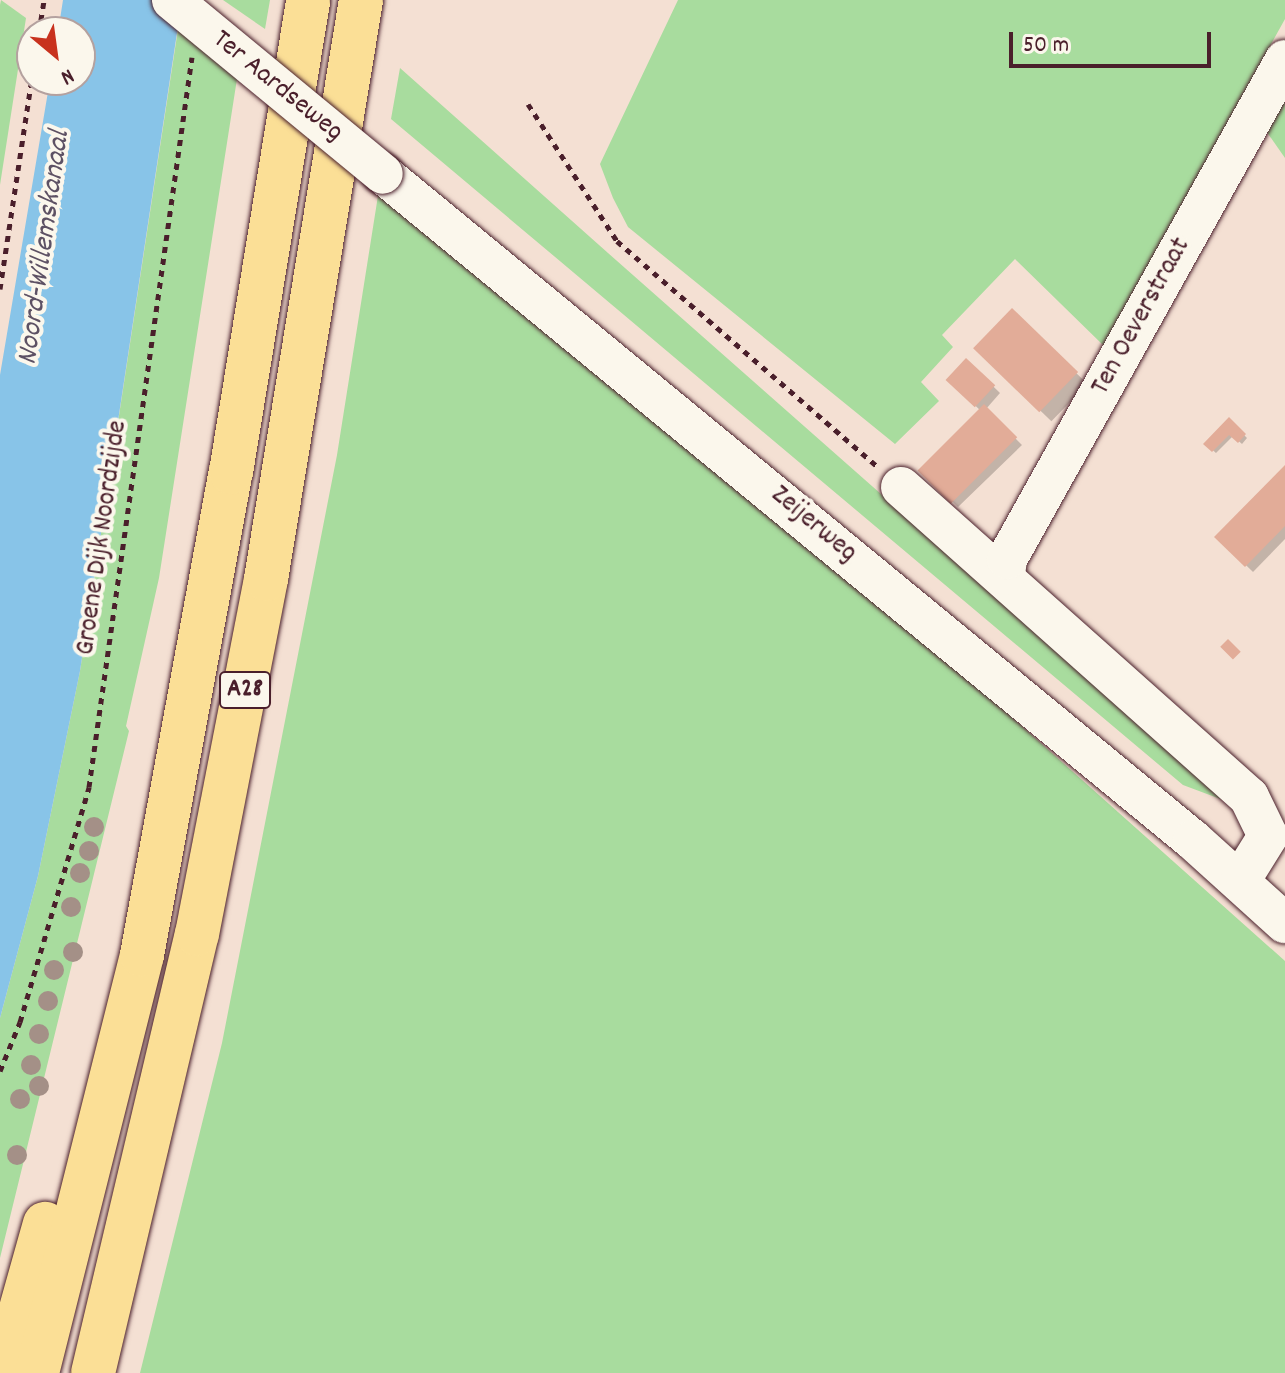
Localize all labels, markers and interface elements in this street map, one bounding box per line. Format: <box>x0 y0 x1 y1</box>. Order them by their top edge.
north arrow <box>16 16 96 96</box>
scale bar <box>1013 16 1215 66</box>
street label: Ter Aardseweg <box>205 24 349 150</box>
text: 50 m <box>1023 29 1069 63</box>
text: N <box>55 59 79 92</box>
water label: Noord-Willemskanaal <box>12 129 80 367</box>
street label: Ten Oeverstraat <box>1085 232 1199 402</box>
street label: Groene Dijk Noordzijde <box>70 419 136 657</box>
street label: Zeijerweg <box>763 479 863 571</box>
road number: A28 <box>219 668 271 712</box>

